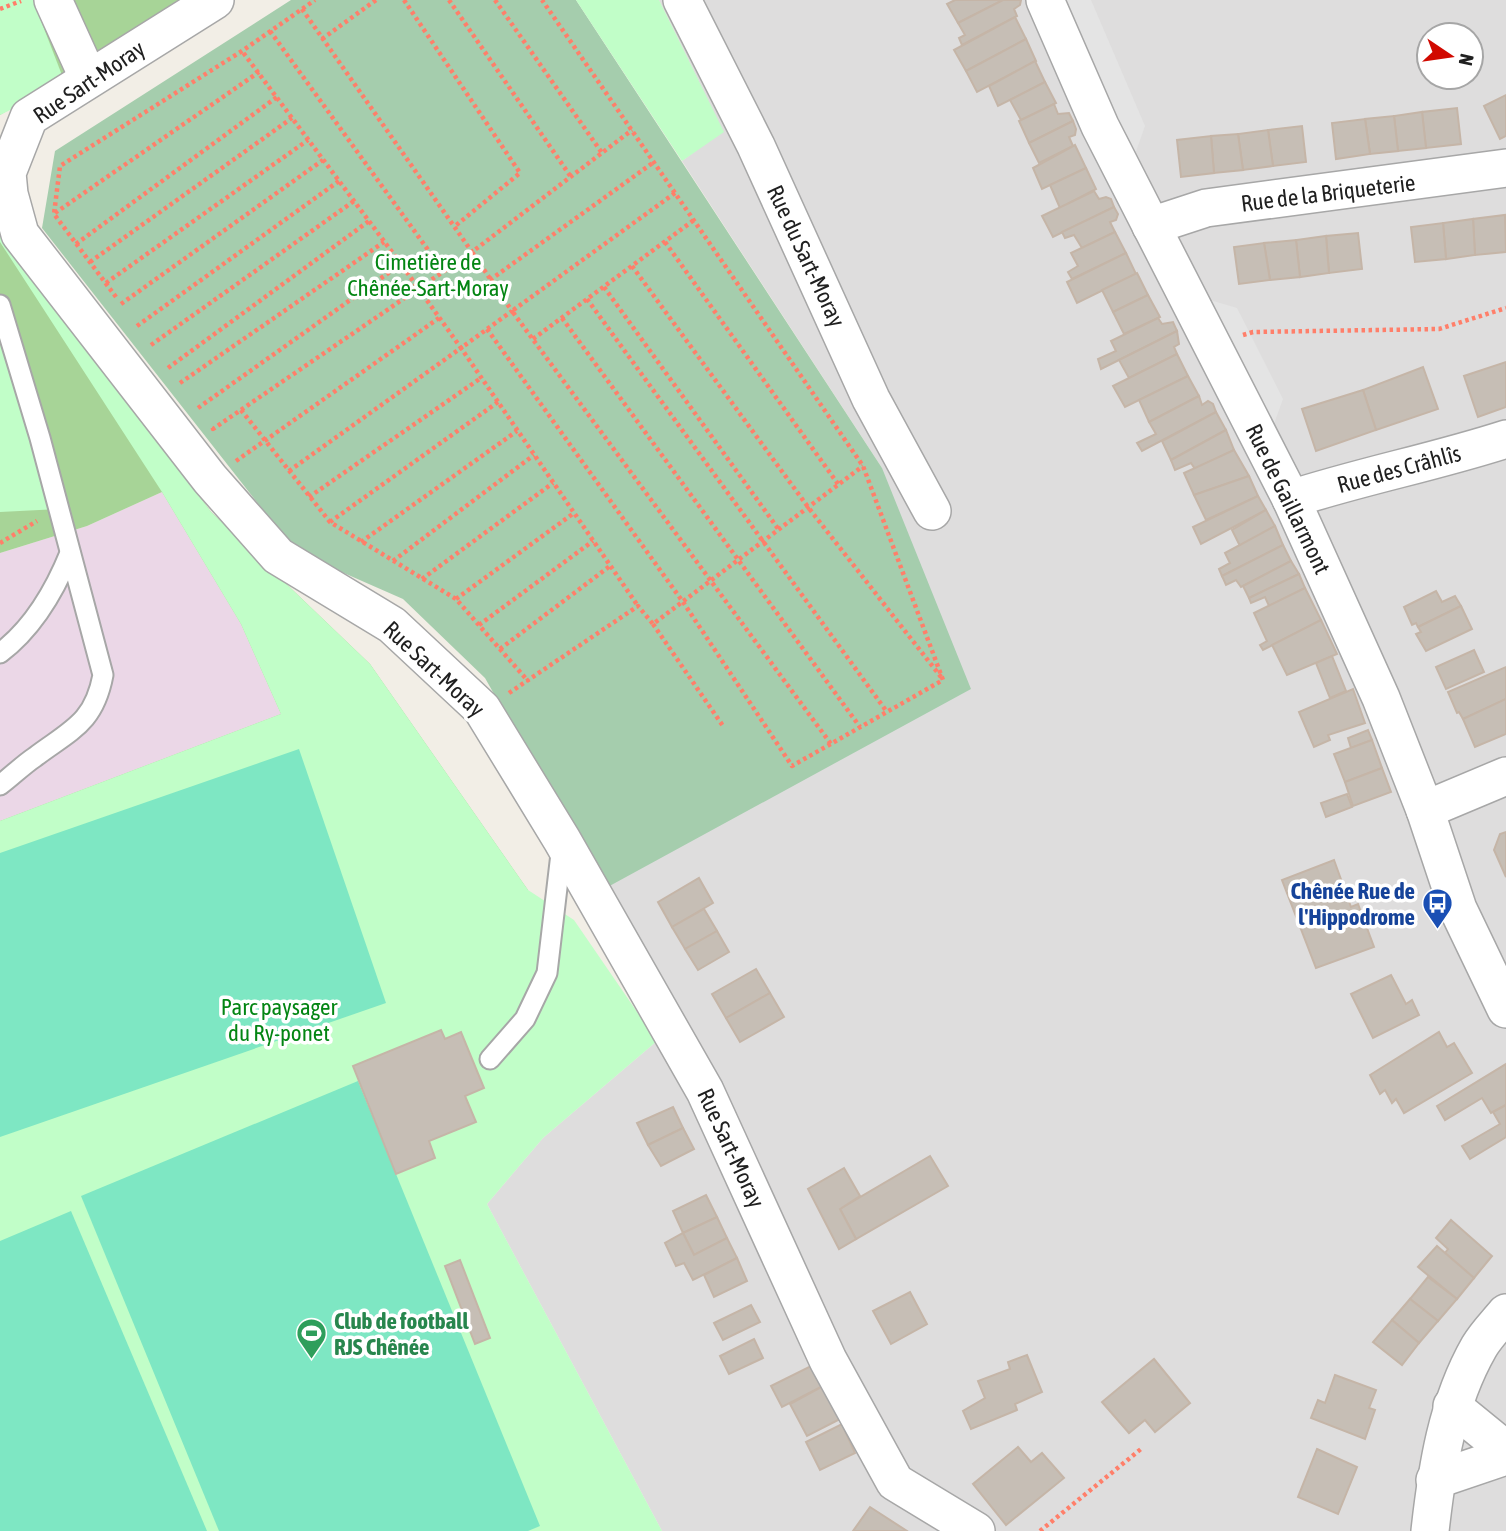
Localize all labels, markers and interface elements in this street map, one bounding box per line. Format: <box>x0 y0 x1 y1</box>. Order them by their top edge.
north arrow <box>1415 21 1485 91</box>
street label: Rue Sart-Moray <box>29 35 149 129</box>
text: N <box>1455 52 1479 68</box>
street label: Rue de la Briqueterie <box>1239 169 1417 217</box>
street label: Rue du Sart-Moray <box>762 181 850 331</box>
park label: Cimetière de Chênée-Sart-Moray <box>347 249 509 301</box>
street label: Rue de Gaillarmont <box>1240 420 1336 578</box>
street label: Rue des Crâhlîs <box>1334 440 1464 498</box>
street label: Rue Sart-Moray <box>378 616 490 722</box>
place label: Chênée Rue de l'Hippodrome <box>1290 878 1415 930</box>
bus stop icon: Chênée Rue de l'Hippodrome <box>1421 887 1455 931</box>
park label: Parc paysager du Ry-ponet <box>221 994 338 1046</box>
street label: Rue Sart-Moray <box>692 1084 770 1212</box>
place label: Club de football RJS Chênée <box>334 1308 469 1360</box>
sports icon: Club de football RJS Chênée <box>294 1317 328 1361</box>

